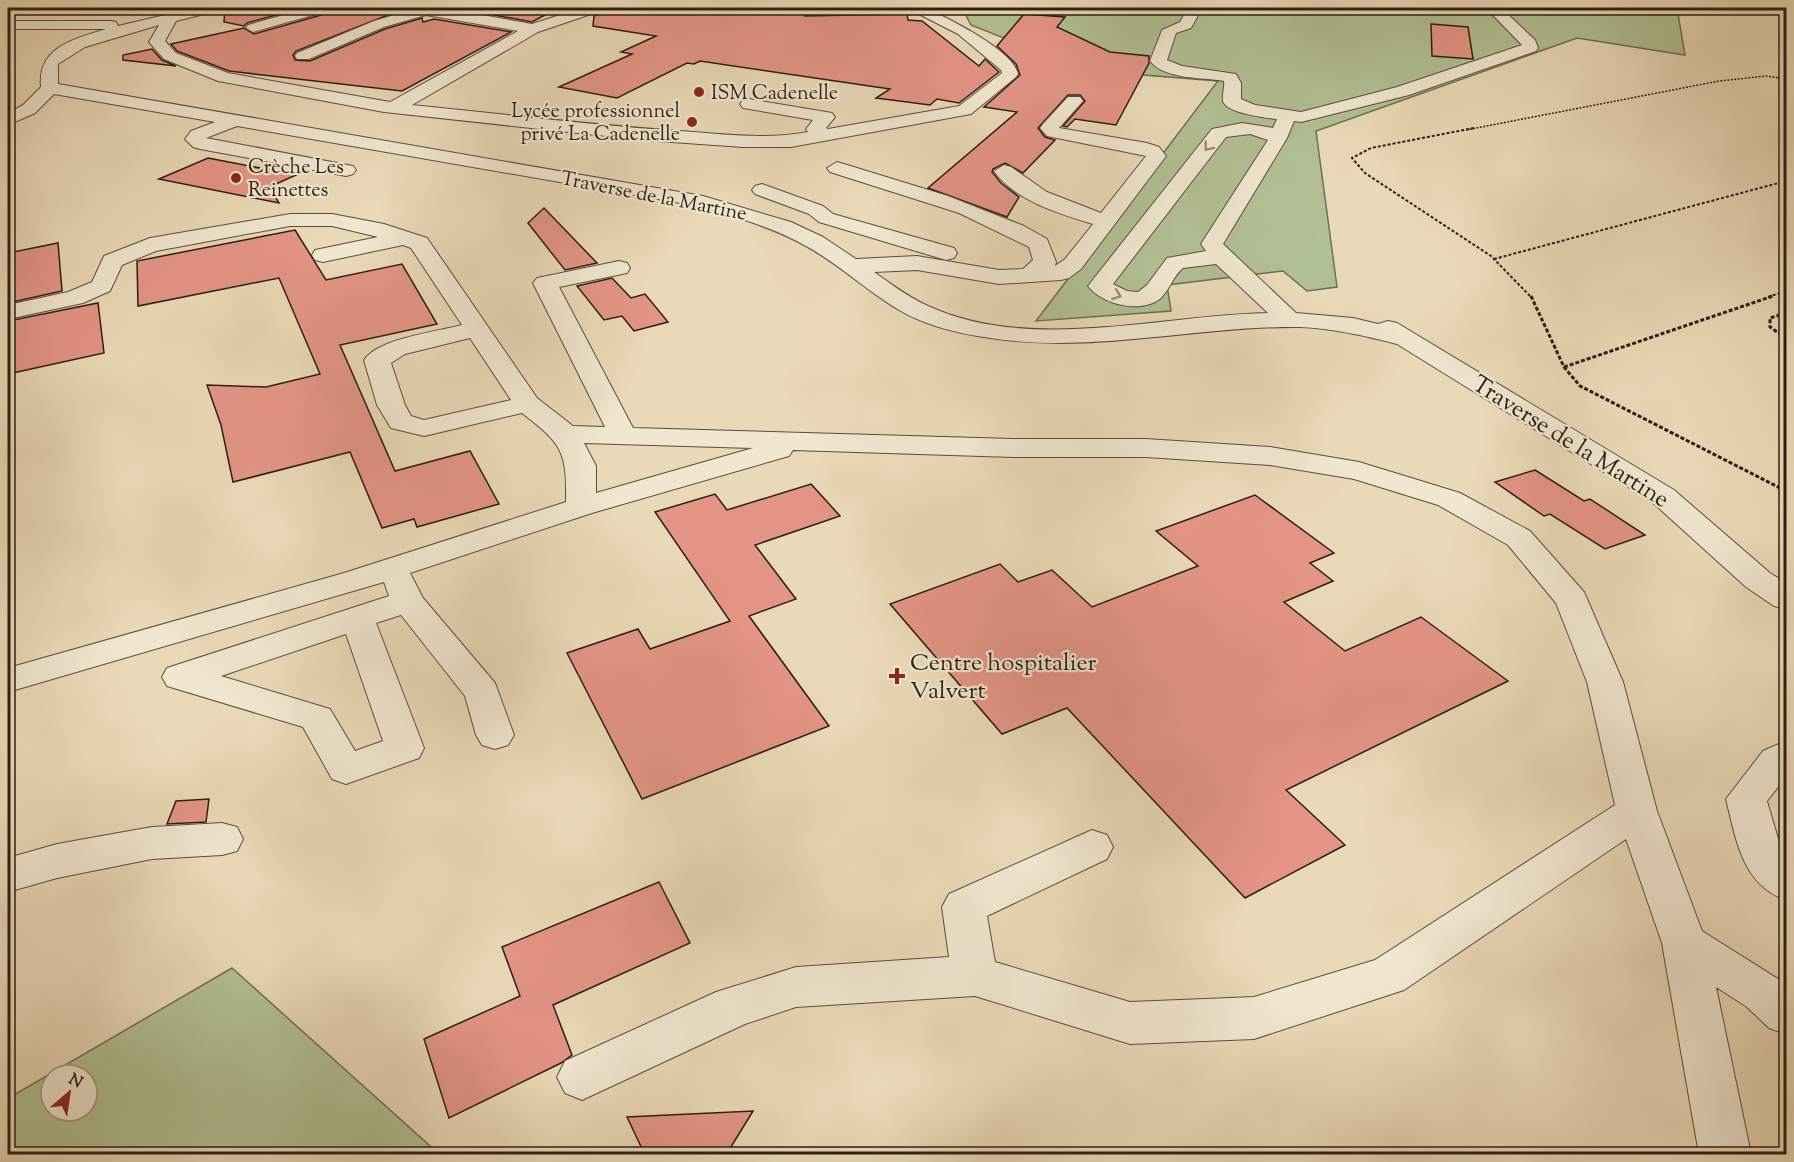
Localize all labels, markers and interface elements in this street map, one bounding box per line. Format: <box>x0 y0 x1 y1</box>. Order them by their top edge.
place label: ISM Cadenelle <box>711 80 838 109</box>
marker: ISM Cadenelle <box>692 85 706 99</box>
place label: Lycée professionnel privé La Cadenelle <box>511 98 680 150</box>
marker: Lycée professionnel privé La Cadenelle <box>685 115 699 129</box>
one-way arrow <box>1205 140 1216 151</box>
place label: Crèche Les Reinettes <box>248 154 344 206</box>
street label: Traverse de la Martine <box>558 165 749 230</box>
marker: Crèche Les Reinettes <box>229 171 243 185</box>
one-way arrow <box>1111 287 1122 300</box>
street label: Traverse de la Martine <box>1465 368 1675 517</box>
place label: Centre hospitalier Valvert <box>910 647 1097 709</box>
marker: Centre hospitalier Valvert <box>888 667 906 685</box>
north arrow <box>39 1063 99 1123</box>
text: N <box>64 1069 86 1095</box>

